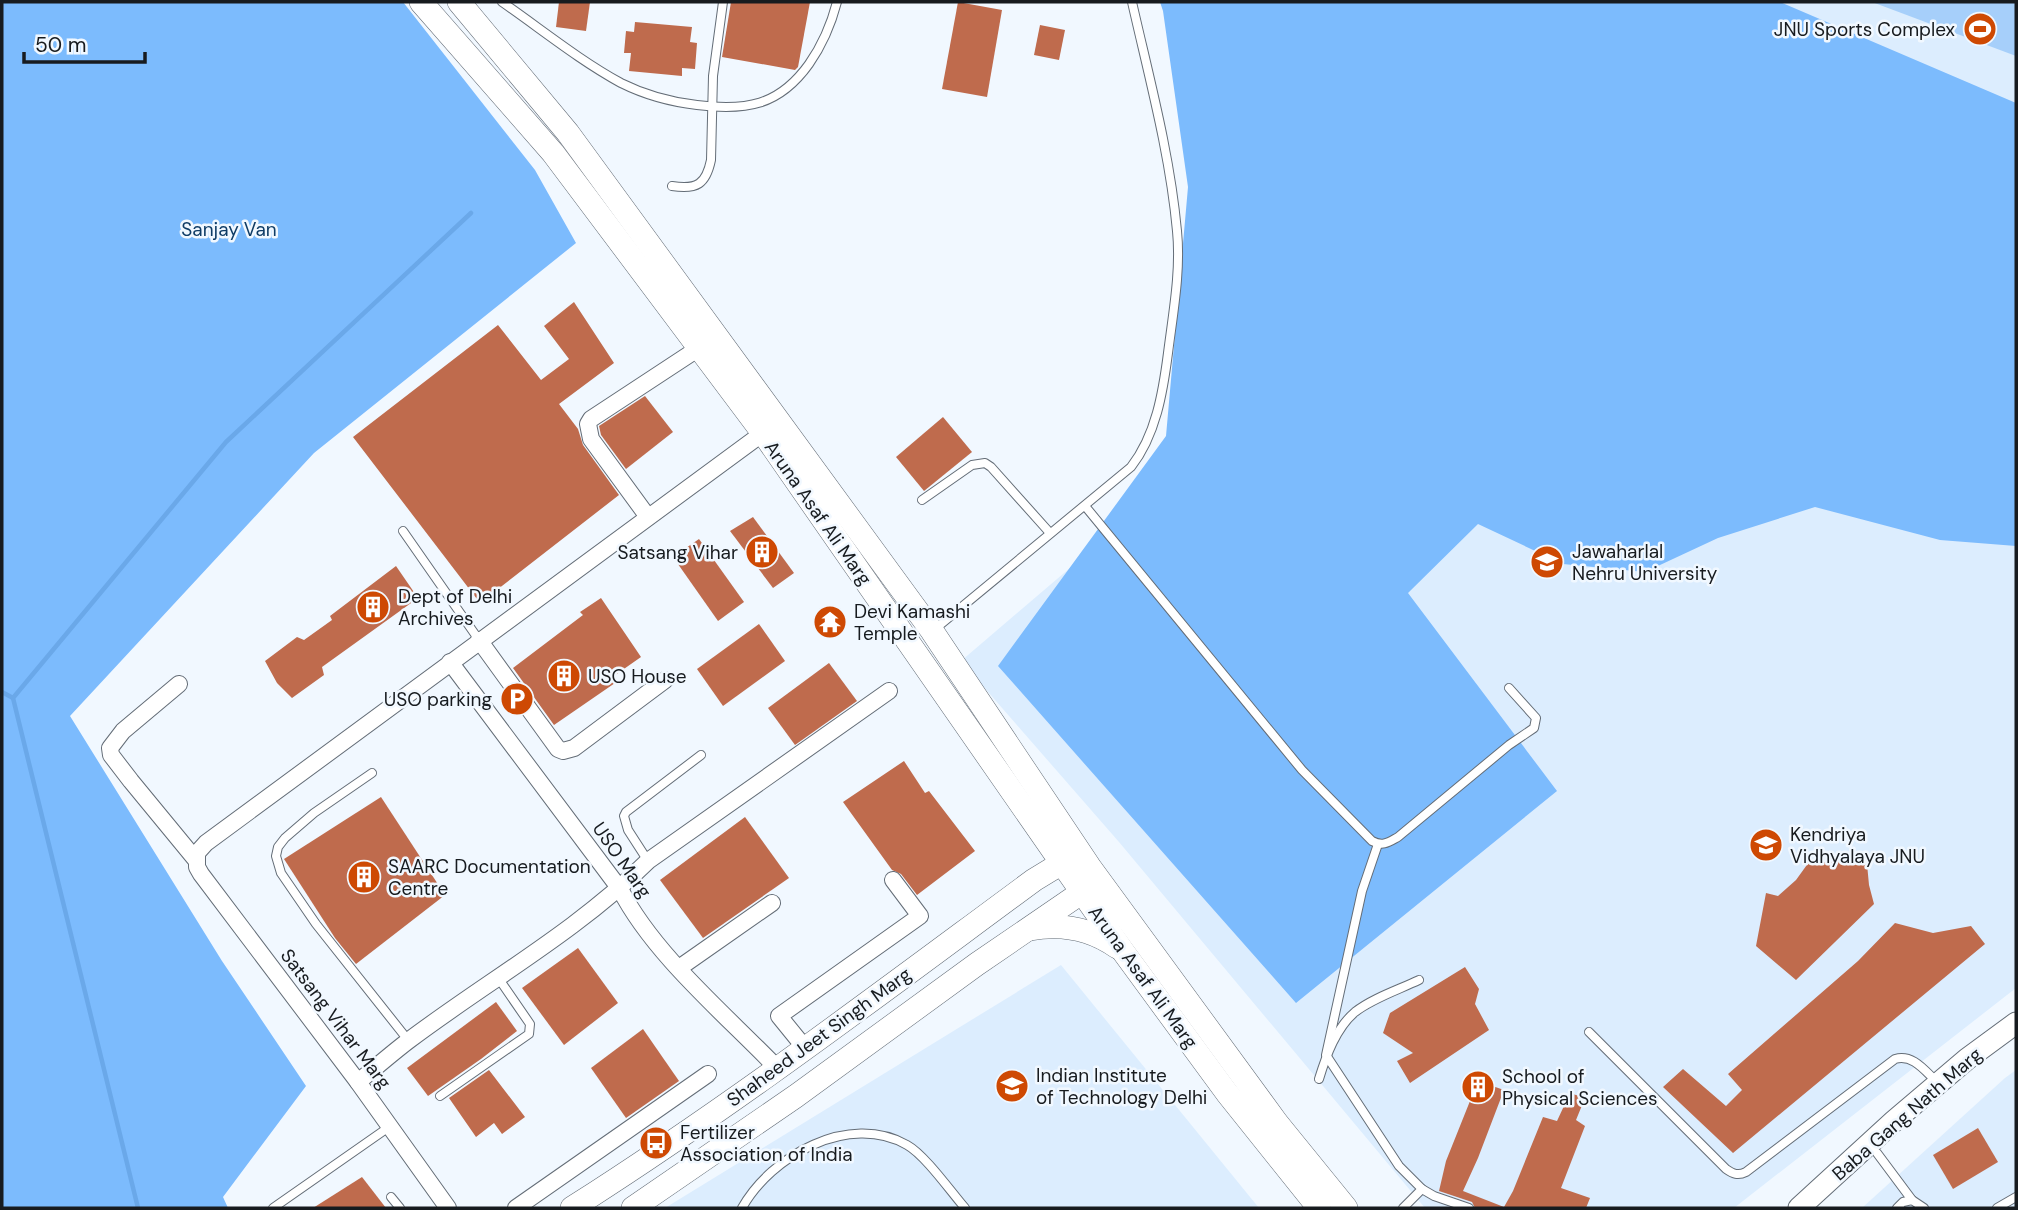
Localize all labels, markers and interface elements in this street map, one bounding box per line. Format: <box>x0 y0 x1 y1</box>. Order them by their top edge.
sports icon: JNU Sports Complex <box>1961 10 1999 48</box>
place label: JNU Sports Complex <box>1774 17 1956 42</box>
scale bar <box>24 21 145 65</box>
text: 50 m <box>35 31 86 59</box>
park label: Sanjay Van <box>181 217 277 242</box>
street label: Aruna Asaf Ali Marg <box>759 436 878 591</box>
building icon: Satsang Vihar <box>743 533 781 571</box>
place label: Jawaharlal Nehru University <box>1572 539 1718 586</box>
place label: Satsang Vihar <box>617 540 738 565</box>
school or university icon: Jawaharlal Nehru University <box>1528 543 1566 581</box>
place label: Dept of Delhi Archives <box>398 584 512 631</box>
building icon: Dept of Delhi Archives <box>354 588 392 626</box>
place label: Devi Kamashi Temple <box>854 599 970 646</box>
temple icon: Devi Kamashi Temple <box>811 603 849 641</box>
building icon: USO House <box>545 657 583 695</box>
place label: USO House <box>588 664 687 689</box>
parking icon: USO parking <box>498 680 536 718</box>
place label: USO parking <box>384 687 492 712</box>
street label: USO Marg <box>587 817 657 903</box>
place label: Kendriya Vidhyalaya JNU <box>1790 822 1925 869</box>
school or university icon: Kendriya Vidhyalaya JNU <box>1747 826 1785 864</box>
place label: SAARC Documentation Centre <box>388 854 591 901</box>
building icon: SAARC Documentation Centre <box>345 858 383 896</box>
street label: Aruna Asaf Ali Marg <box>1083 900 1204 1054</box>
street label: Satsang Vihar Marg <box>275 944 397 1094</box>
street label: Shaheed Jeet Singh Marg <box>722 961 916 1112</box>
street label: Baba Gang Nath Marg <box>1827 1042 1987 1186</box>
place label: Indian Institute of Technology Delhi <box>1036 1063 1207 1110</box>
place label: School of Physical Sciences <box>1502 1064 1658 1111</box>
school or university icon: Indian Institute of Technology Delhi <box>993 1067 1031 1105</box>
building icon: School of Physical Sciences <box>1459 1068 1497 1106</box>
place label: Fertilizer Association of India <box>680 1120 853 1167</box>
bus stop icon: Fertilizer Association of India <box>637 1124 675 1162</box>

